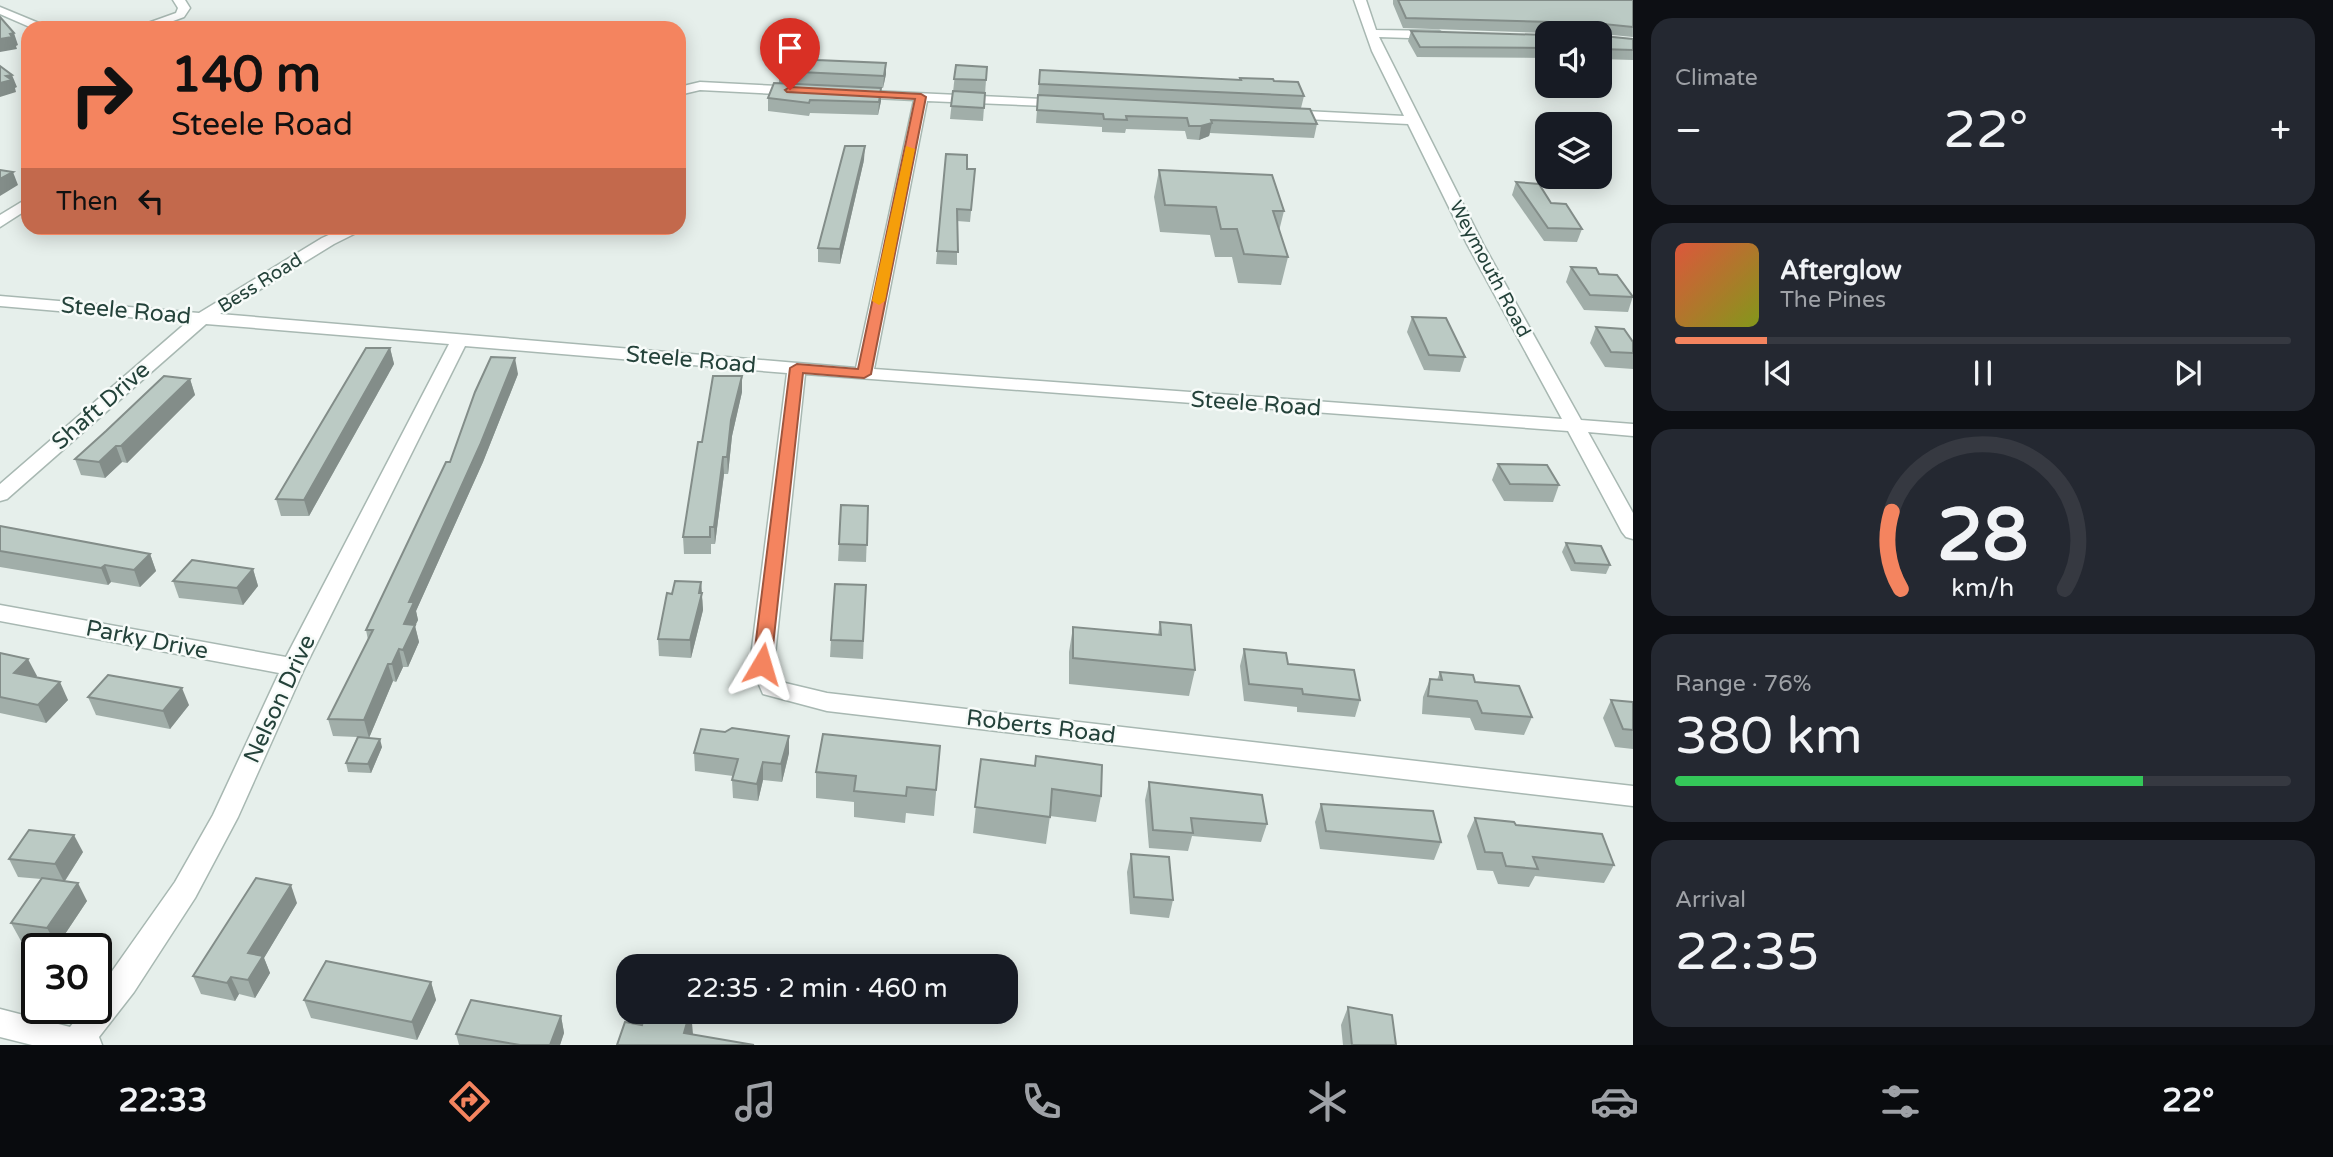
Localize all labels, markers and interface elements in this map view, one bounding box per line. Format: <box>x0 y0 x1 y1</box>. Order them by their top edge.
pin <box>760 18 820 90</box>
map controls <box>1535 21 1612 189</box>
button: sound <box>1535 21 1612 98</box>
icon: arrive <box>771 29 809 67</box>
text: 140 m <box>171 46 321 105</box>
icon: right <box>56 49 147 140</box>
text: Climate <box>1675 64 1758 92</box>
text: 22° <box>1943 99 2028 162</box>
text: Steele Road <box>171 106 353 144</box>
text: − <box>1675 108 1702 154</box>
text: + <box>2270 108 2291 154</box>
button: layers <box>1535 112 1612 189</box>
icon: left <box>132 182 170 220</box>
text: Then <box>56 186 118 217</box>
street label: Weymouth Road <box>1445 197 1535 341</box>
street label: Bess Road <box>214 249 306 317</box>
text: Afterglow <box>1780 255 1902 286</box>
text: The Pines <box>1780 286 1886 314</box>
street label: Steele Road <box>60 291 192 331</box>
street label: Steele Road <box>625 340 757 380</box>
icon: previous <box>1759 354 1797 392</box>
icon: pause <box>1964 354 2002 392</box>
icon: next <box>2169 354 2207 392</box>
street label: Shaft Drive <box>46 356 156 456</box>
street label: Steele Road <box>1190 385 1322 423</box>
text: 28 <box>1937 492 2029 580</box>
text: km/h <box>1952 572 2014 602</box>
street label: Parky Drive <box>83 614 211 666</box>
position arrow <box>725 627 799 701</box>
street label: Nelson Drive <box>238 630 322 768</box>
text: Range · 76% <box>1675 670 1811 698</box>
street label: Roberts Road <box>965 704 1117 750</box>
text: 380 km <box>1675 705 1863 768</box>
text: Arrival <box>1675 886 1746 914</box>
text: 22:35 <box>1675 921 1819 984</box>
speed limit sign: 30 <box>21 933 112 1024</box>
text: 22:35 · 2 min · 460 m <box>686 973 948 1004</box>
icon: directions <box>445 1077 494 1126</box>
icon: music <box>731 1077 780 1126</box>
icon: phone <box>1017 1077 1066 1126</box>
icon: climate <box>1303 1077 1352 1126</box>
icon: car <box>1590 1077 1639 1126</box>
icon: filters <box>1876 1077 1925 1126</box>
text: 22:33 <box>119 1082 207 1120</box>
text: 22° <box>2162 1082 2214 1120</box>

